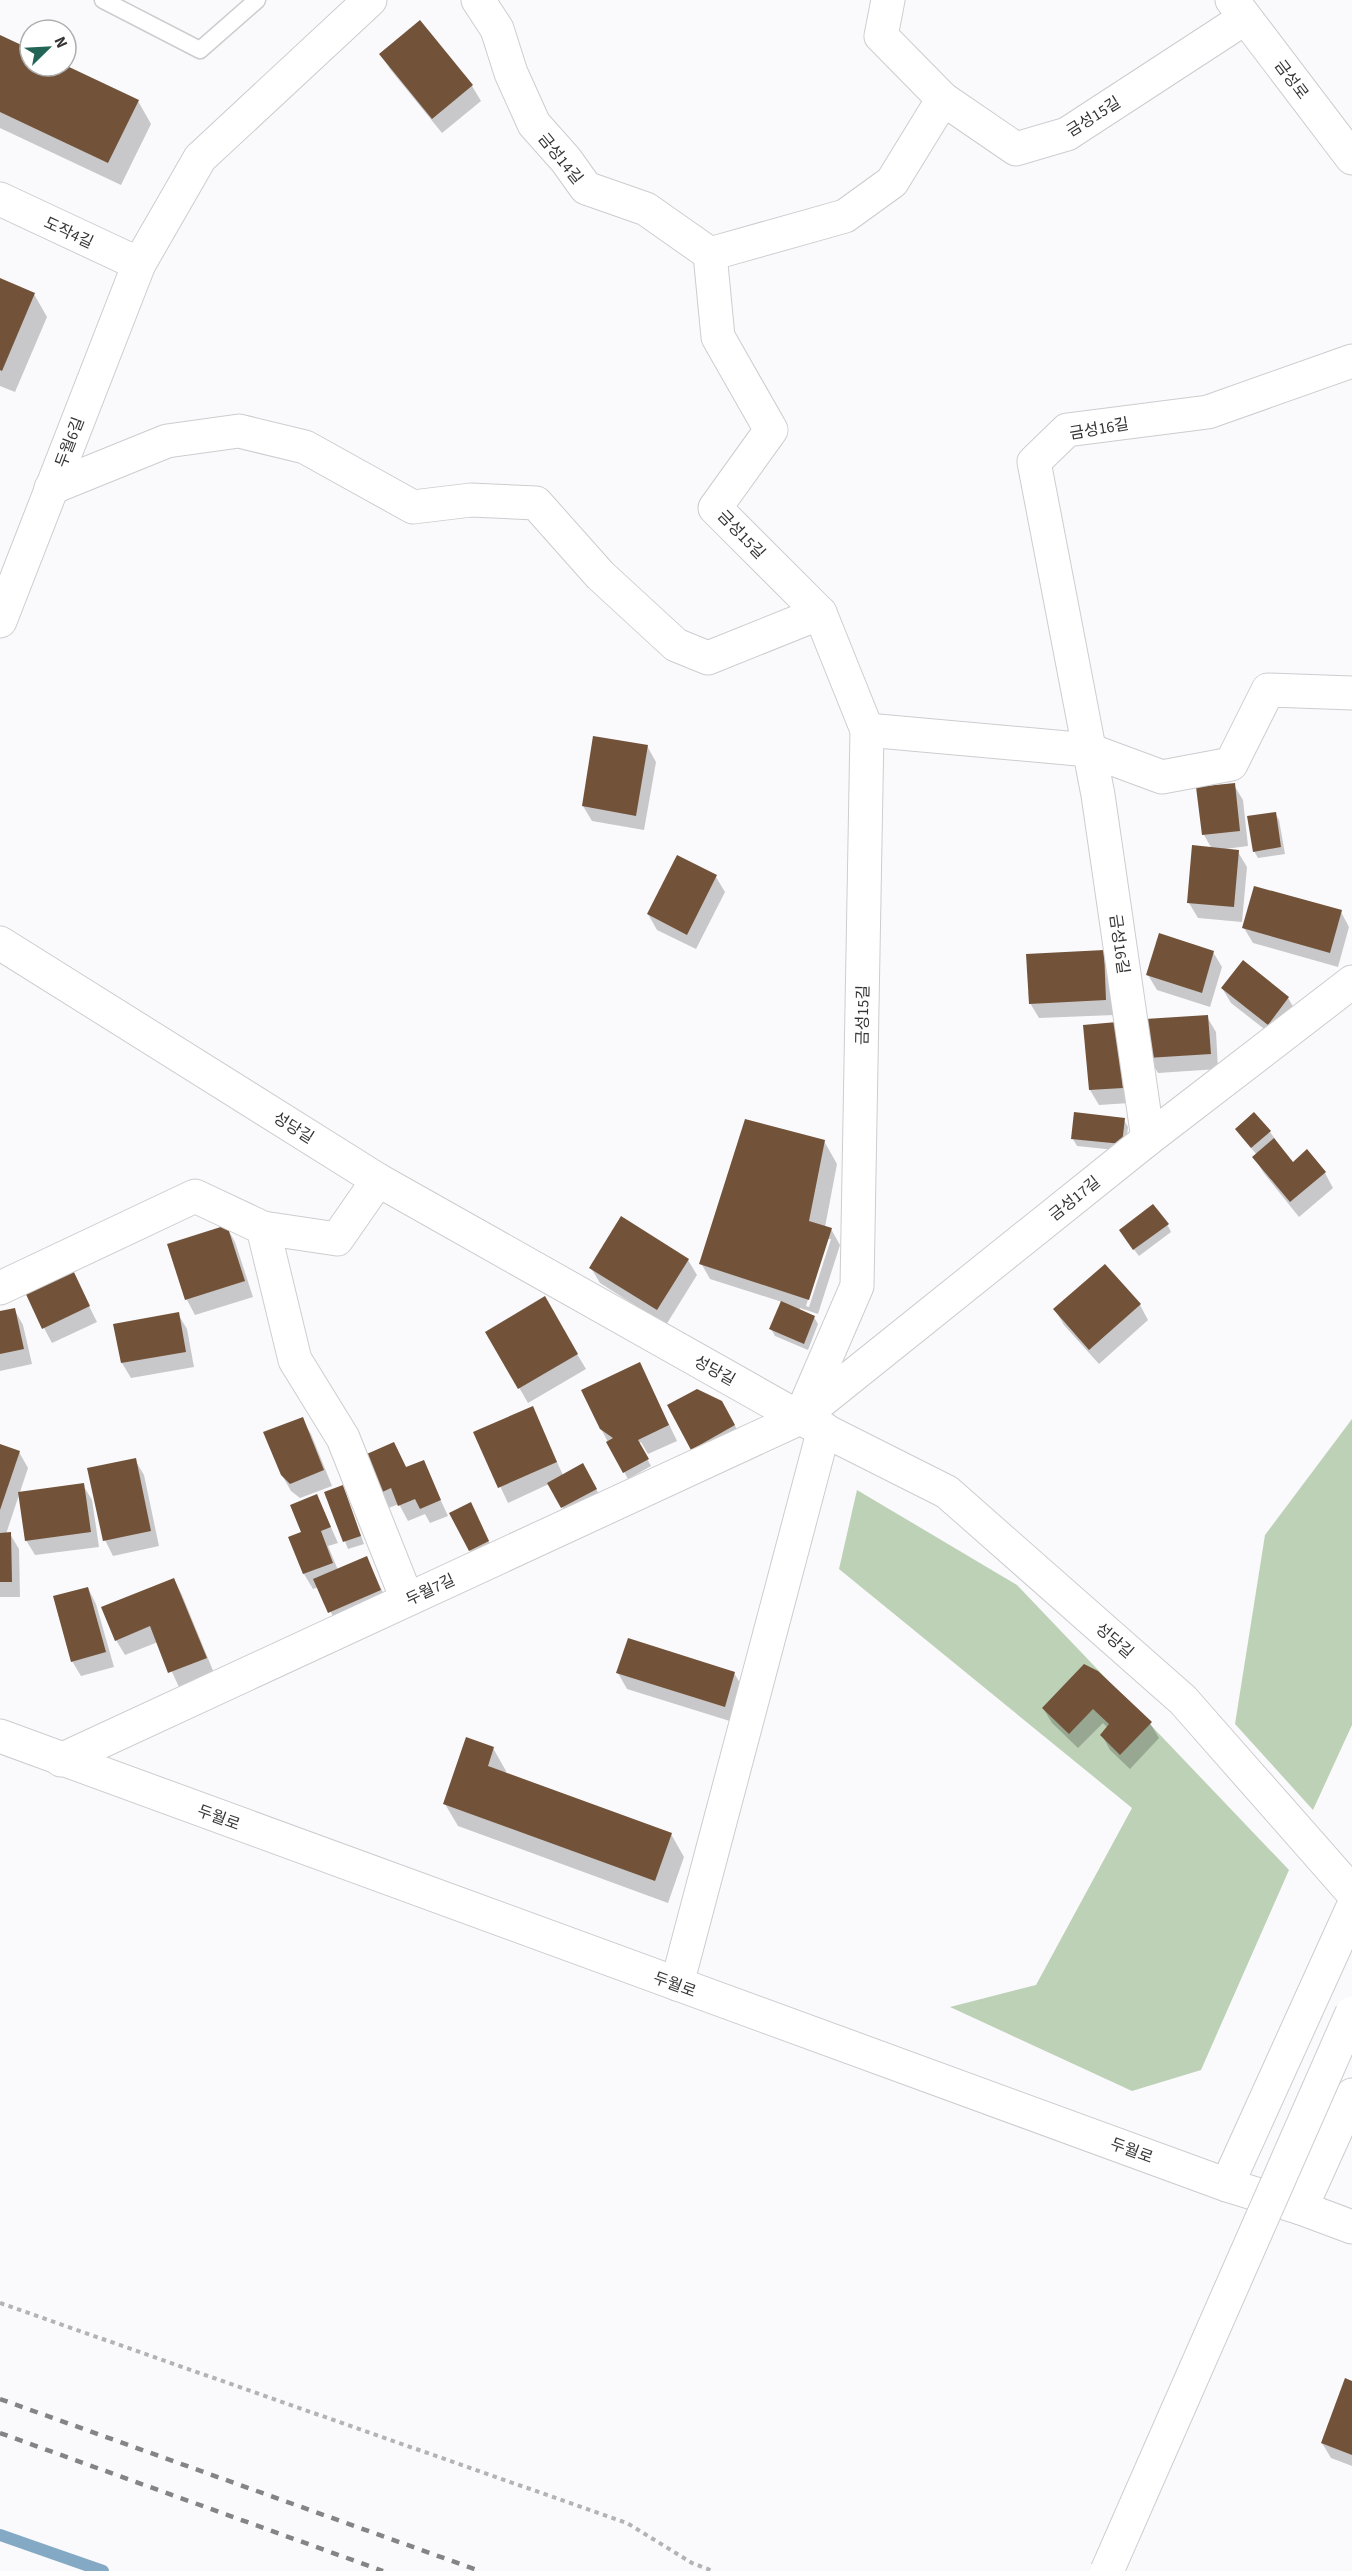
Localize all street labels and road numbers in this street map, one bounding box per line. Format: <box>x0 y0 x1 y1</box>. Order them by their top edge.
street label: 금성로 <box>1269 55 1313 104</box>
street label: 금성15길 <box>1062 92 1125 142</box>
street label: 금성14길 <box>533 128 588 189</box>
street label: 도작4길 <box>40 212 97 254</box>
street label: 금성16길 <box>1068 413 1131 445</box>
street label: 두월6길 <box>50 414 90 471</box>
street label: 금성15길 <box>713 505 770 564</box>
street label: 금성16길 <box>1104 913 1134 975</box>
street label: 금성15길 <box>851 985 875 1045</box>
street label: 성당길 <box>269 1107 318 1149</box>
street label: 금성17길 <box>1044 1171 1105 1226</box>
street label: 성당길 <box>690 1351 739 1391</box>
street label: 두월7길 <box>402 1569 459 1611</box>
street label: 성당길 <box>1090 1618 1138 1664</box>
street label: 두월로 <box>194 1800 243 1836</box>
street label: 두월로 <box>650 1967 699 2003</box>
street label: 두월로 <box>1107 2133 1156 2169</box>

